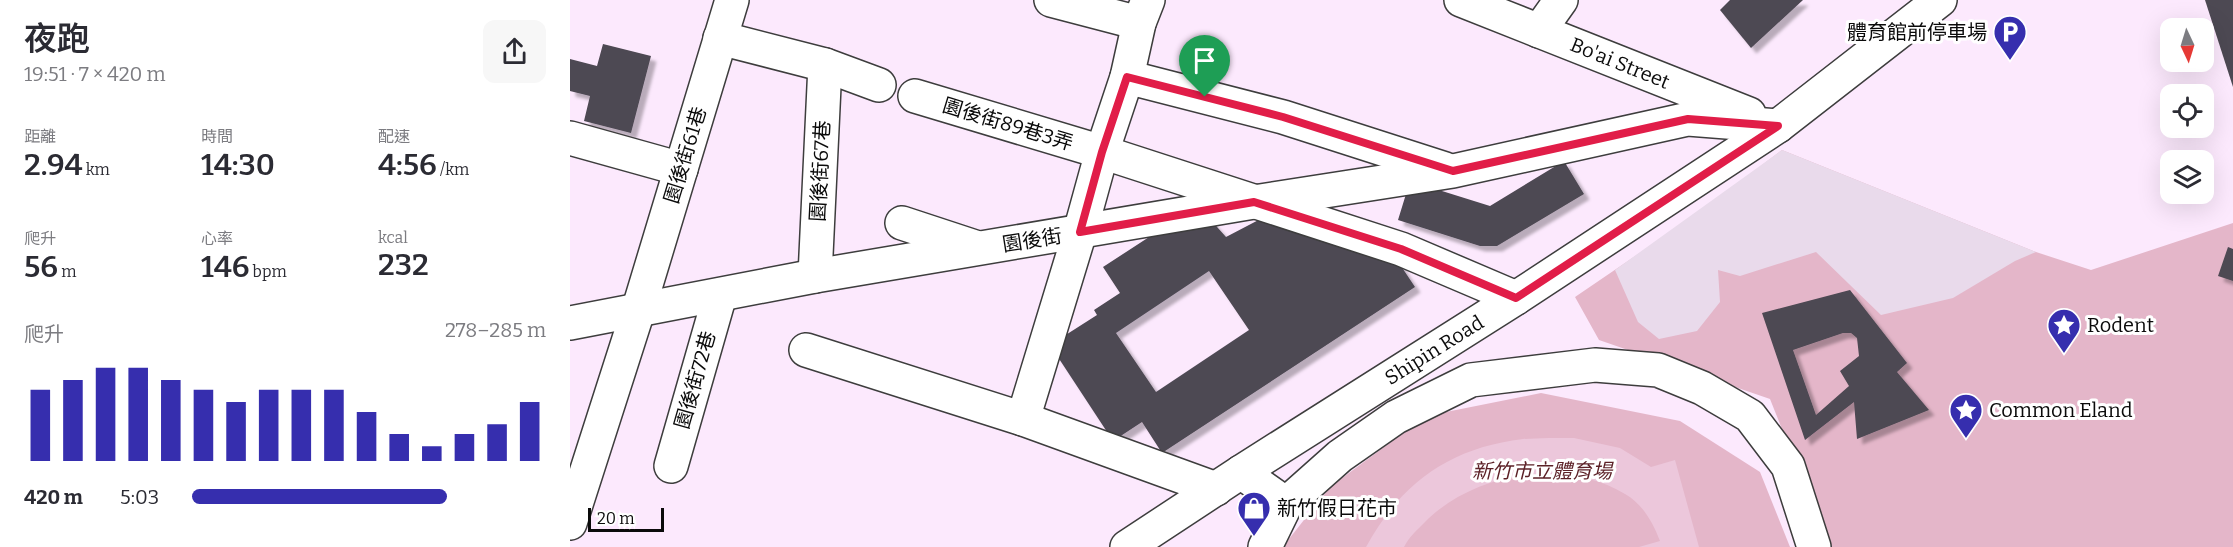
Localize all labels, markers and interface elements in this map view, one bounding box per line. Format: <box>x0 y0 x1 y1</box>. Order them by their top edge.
parking icon: 體育館前停車場 <box>1992 14 2028 61</box>
north arrow <box>2160 18 2214 72</box>
map controls <box>2160 18 2214 204</box>
text: 夜跑 <box>24 19 90 59</box>
button: share <box>483 20 546 83</box>
place label: 體育館前停車場 <box>1847 20 1987 44</box>
street label: Bo'ai Street <box>1567 32 1673 94</box>
pin <box>1179 35 1230 97</box>
icon: arrive <box>1188 44 1221 77</box>
text: 19:51 · 7 × 420 m <box>24 62 165 86</box>
button: locate <box>2160 84 2214 138</box>
street label: 園後街89巷3弄 <box>940 93 1076 155</box>
street label: 園後街61巷 <box>659 104 711 206</box>
street label: 園後街67巷 <box>805 120 835 222</box>
text: 距離 <box>24 127 56 146</box>
text: 時間 <box>201 127 233 146</box>
text: 配速 <box>378 127 410 146</box>
text: 2.94 <box>24 147 83 183</box>
text: 14:30 <box>201 147 275 183</box>
text: 4:56 <box>378 147 437 183</box>
button: layers <box>2160 150 2214 204</box>
text: km <box>83 160 110 179</box>
text: /km <box>437 160 469 179</box>
street label: 園後街 <box>1000 223 1064 257</box>
text: kcal <box>378 228 408 247</box>
text: 爬升 <box>24 229 56 248</box>
text: 心率 <box>201 229 233 248</box>
text: 232 <box>378 247 429 283</box>
text: 56 <box>24 249 58 285</box>
text: 146 <box>201 249 249 285</box>
text: m <box>58 262 76 281</box>
text: bpm <box>249 262 287 281</box>
place icon: Rodent <box>2046 307 2082 354</box>
street label: Shipin Road <box>1380 310 1488 390</box>
place label: Rodent <box>2087 313 2154 337</box>
text: 278–285 m <box>445 318 546 342</box>
text: 爬升 <box>24 322 64 346</box>
street label: 園後街72巷 <box>670 328 720 432</box>
place icon: Common Eland <box>1948 392 1984 439</box>
place label: Common Eland <box>1989 398 2133 422</box>
park label: 新竹市立體育場 <box>1472 459 1614 483</box>
text: 420 m <box>24 485 83 509</box>
text: 5:03 <box>120 485 159 509</box>
shop icon: 新竹假日花市 <box>1236 490 1272 537</box>
place label: 新竹假日花市 <box>1277 496 1397 520</box>
scale bar <box>588 505 664 532</box>
text: 20 m <box>597 509 634 528</box>

